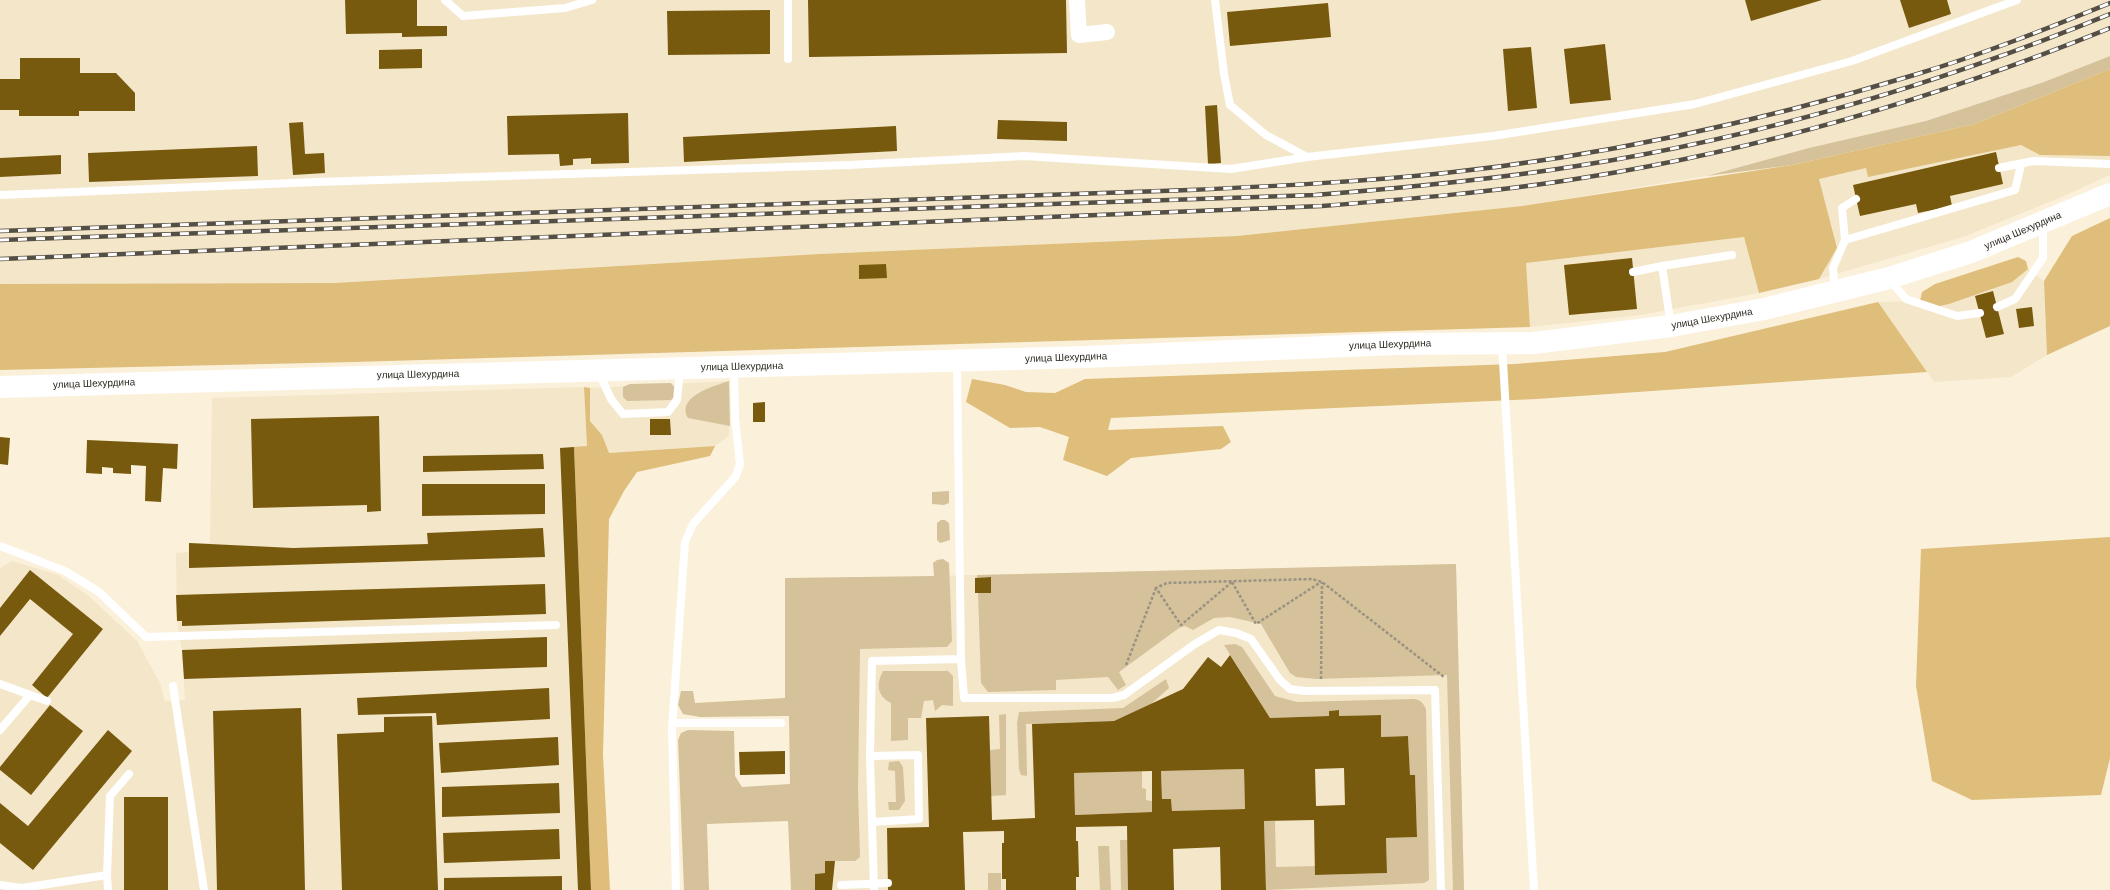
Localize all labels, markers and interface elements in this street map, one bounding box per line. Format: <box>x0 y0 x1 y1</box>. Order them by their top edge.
street label: улица Шехурдина <box>1983 209 2063 253</box>
street label: улица Шехурдина <box>1670 306 1754 332</box>
street label: улица Шехурдина <box>1349 338 1431 352</box>
street label: улица Шехурдина <box>1025 351 1107 365</box>
street label: улица Шехурдина <box>701 360 783 374</box>
street label: улица Шехурдина <box>377 368 459 382</box>
street label: улица Шехурдина <box>53 377 135 391</box>

